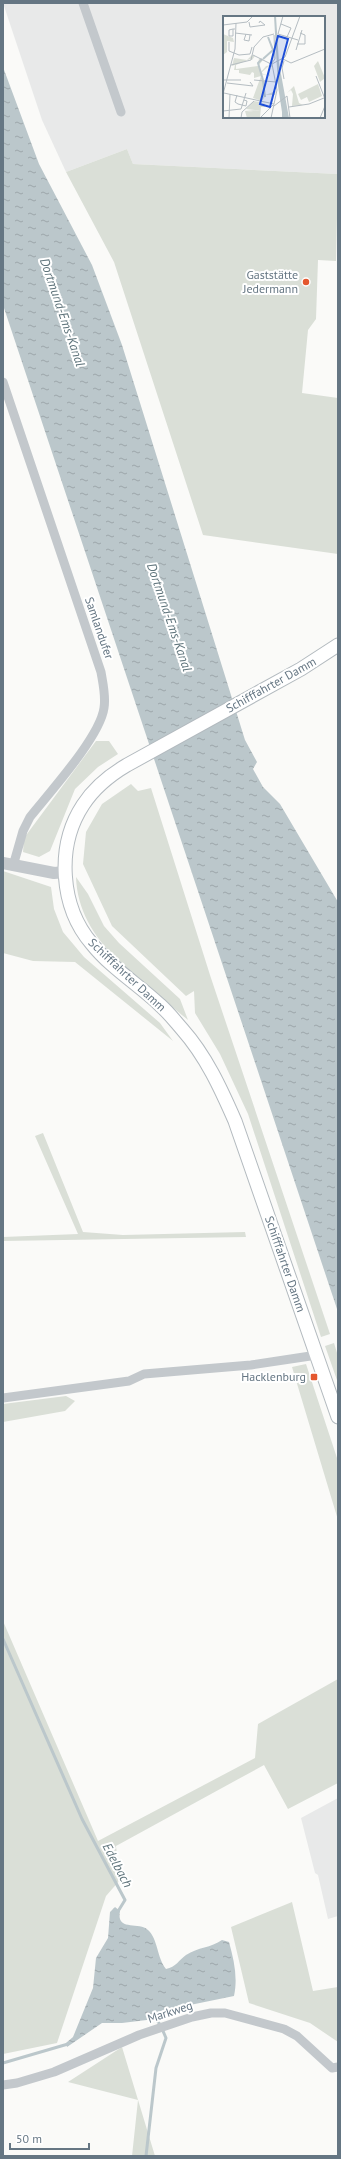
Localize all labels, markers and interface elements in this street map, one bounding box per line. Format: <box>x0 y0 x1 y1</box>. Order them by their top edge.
inset map <box>223 16 325 118</box>
water label: Dortmund-Ems-Kanal <box>36 256 89 369</box>
place label: Gaststätte Jedermann <box>242 267 298 296</box>
marker: Gaststätte Jedermann <box>301 277 311 287</box>
water label: Dortmund-Ems-Kanal <box>143 561 196 674</box>
street label: Samlandufer <box>82 595 117 661</box>
street label: Schifffahrter Damm <box>223 654 318 716</box>
street label: Schifffahrter Damm <box>85 935 169 1014</box>
street label: Schifffahrter Damm <box>262 1214 309 1314</box>
place label: Hacklenburg <box>241 1369 306 1384</box>
marker: Hacklenburg <box>309 1372 319 1382</box>
water label: Edelbach <box>99 1840 136 1891</box>
street label: Markweg <box>145 1997 194 2026</box>
scale bar <box>10 2125 89 2151</box>
text: 50 m <box>16 2131 42 2146</box>

